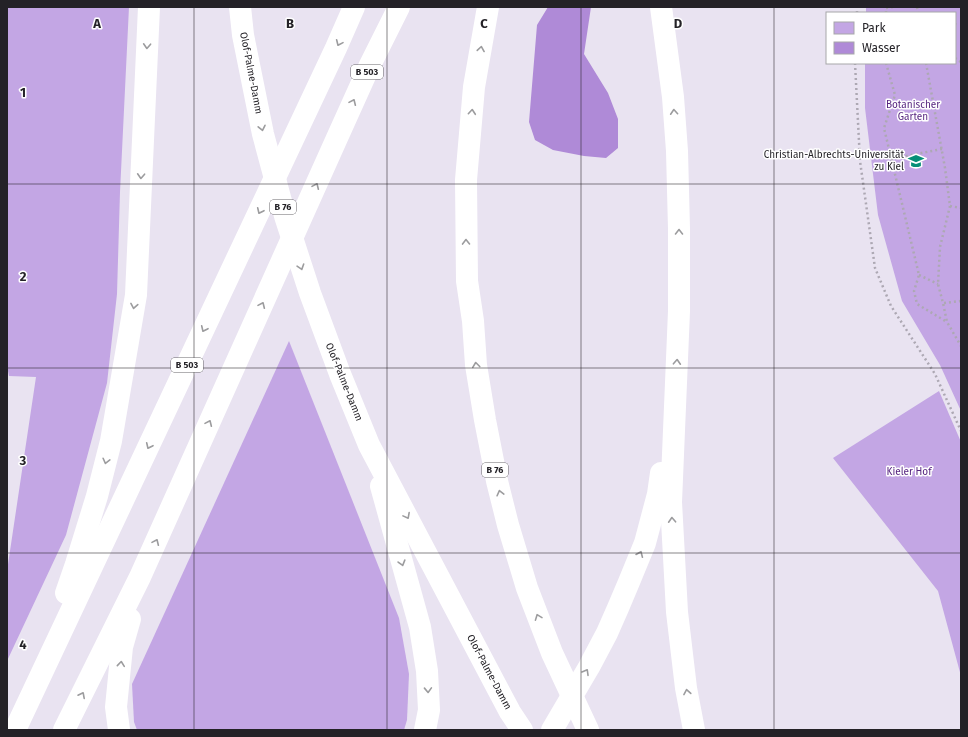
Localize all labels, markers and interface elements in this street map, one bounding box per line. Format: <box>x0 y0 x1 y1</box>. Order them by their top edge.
legend <box>826 12 956 64</box>
text: A <box>92 16 101 31</box>
text: B <box>286 16 294 31</box>
text: C <box>480 16 488 31</box>
text: D <box>674 16 683 31</box>
text: Park <box>862 21 886 35</box>
street label: Olof-Palme-Damm <box>237 31 265 115</box>
one-way arrow <box>336 38 344 46</box>
text: Wasser <box>862 41 901 55</box>
one-way arrow <box>143 43 152 49</box>
one-way arrow <box>476 45 484 52</box>
road number: B 503 <box>351 65 383 79</box>
text: 1 <box>20 85 26 100</box>
one-way arrow <box>348 99 356 107</box>
park label: Botanischer Garten <box>886 99 940 123</box>
one-way arrow <box>467 109 476 116</box>
one-way arrow <box>669 109 678 115</box>
one-way arrow <box>258 125 266 131</box>
place label: Christian-Albrechts-Universität zu Kiel <box>764 149 904 173</box>
school or university icon: Christian-Albrechts-Universität zu Kiel <box>907 152 925 170</box>
one-way arrow <box>137 173 145 179</box>
one-way arrow <box>311 182 319 189</box>
road number: B 76 <box>270 200 296 214</box>
one-way arrow <box>257 207 265 214</box>
one-way arrow <box>675 229 683 235</box>
one-way arrow <box>462 239 470 245</box>
one-way arrow <box>297 263 305 270</box>
text: 2 <box>20 269 27 284</box>
one-way arrow <box>258 301 266 308</box>
one-way arrow <box>130 302 139 309</box>
one-way arrow <box>201 324 209 332</box>
street label: Olof-Palme-Damm <box>323 341 365 423</box>
road number: B 503 <box>171 358 203 372</box>
one-way arrow <box>673 359 681 365</box>
one-way arrow <box>472 362 481 368</box>
one-way arrow <box>205 420 213 427</box>
one-way arrow <box>146 442 154 450</box>
text: 3 <box>19 453 27 468</box>
one-way arrow <box>102 457 111 464</box>
road number: B 76 <box>482 463 508 477</box>
park label: Kieler Hof <box>887 466 932 478</box>
one-way arrow <box>496 489 505 496</box>
one-way arrow <box>402 512 409 520</box>
one-way arrow <box>668 517 676 523</box>
one-way arrow <box>152 538 160 545</box>
one-way arrow <box>636 551 644 558</box>
one-way arrow <box>398 560 406 566</box>
one-way arrow <box>535 613 543 620</box>
street label: Olof-Palme-Damm <box>464 632 514 712</box>
text: 4 <box>19 637 27 652</box>
one-way arrow <box>116 660 125 667</box>
one-way arrow <box>581 669 589 676</box>
one-way arrow <box>424 687 432 693</box>
one-way arrow <box>683 689 692 695</box>
one-way arrow <box>77 692 85 699</box>

